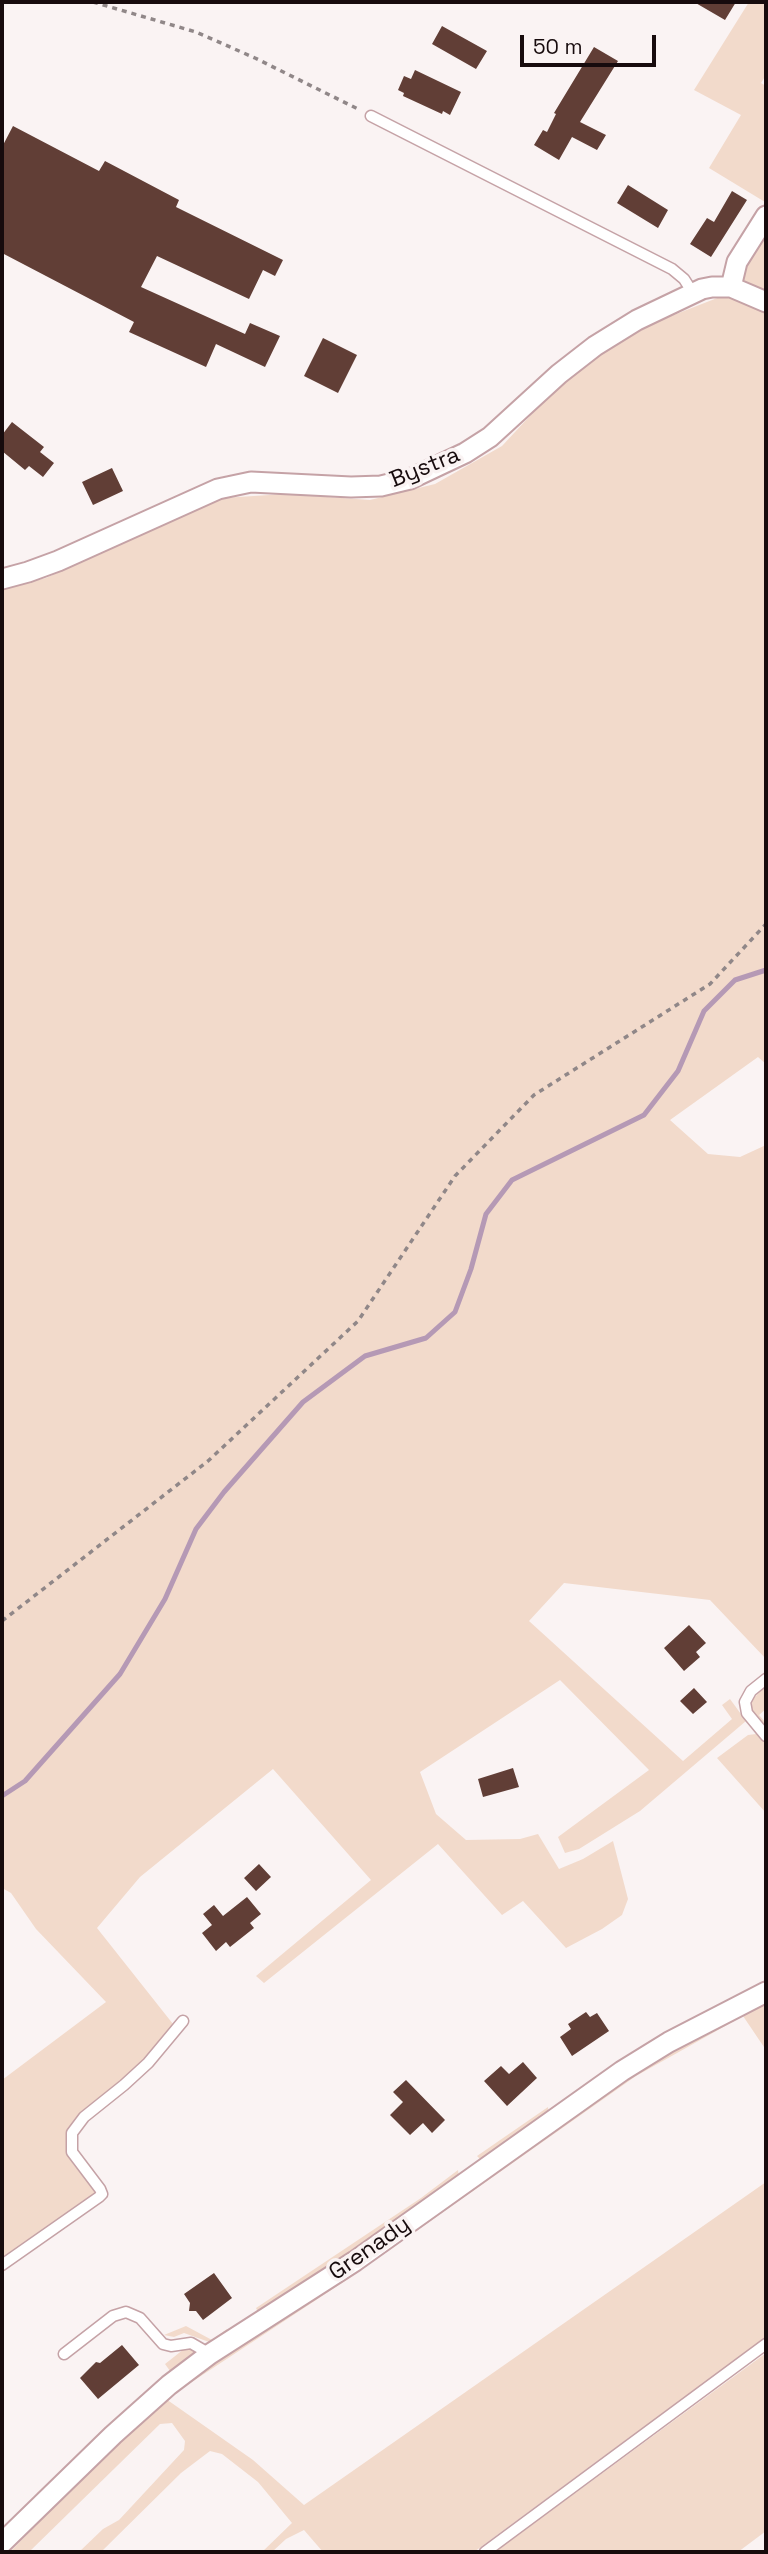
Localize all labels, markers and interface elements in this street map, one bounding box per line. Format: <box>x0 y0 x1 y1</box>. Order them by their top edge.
scale bar <box>523 21 660 65</box>
text: 50 m <box>533 33 583 60</box>
street label: Bystra <box>386 441 464 495</box>
street label: Grenady <box>324 2211 416 2287</box>

